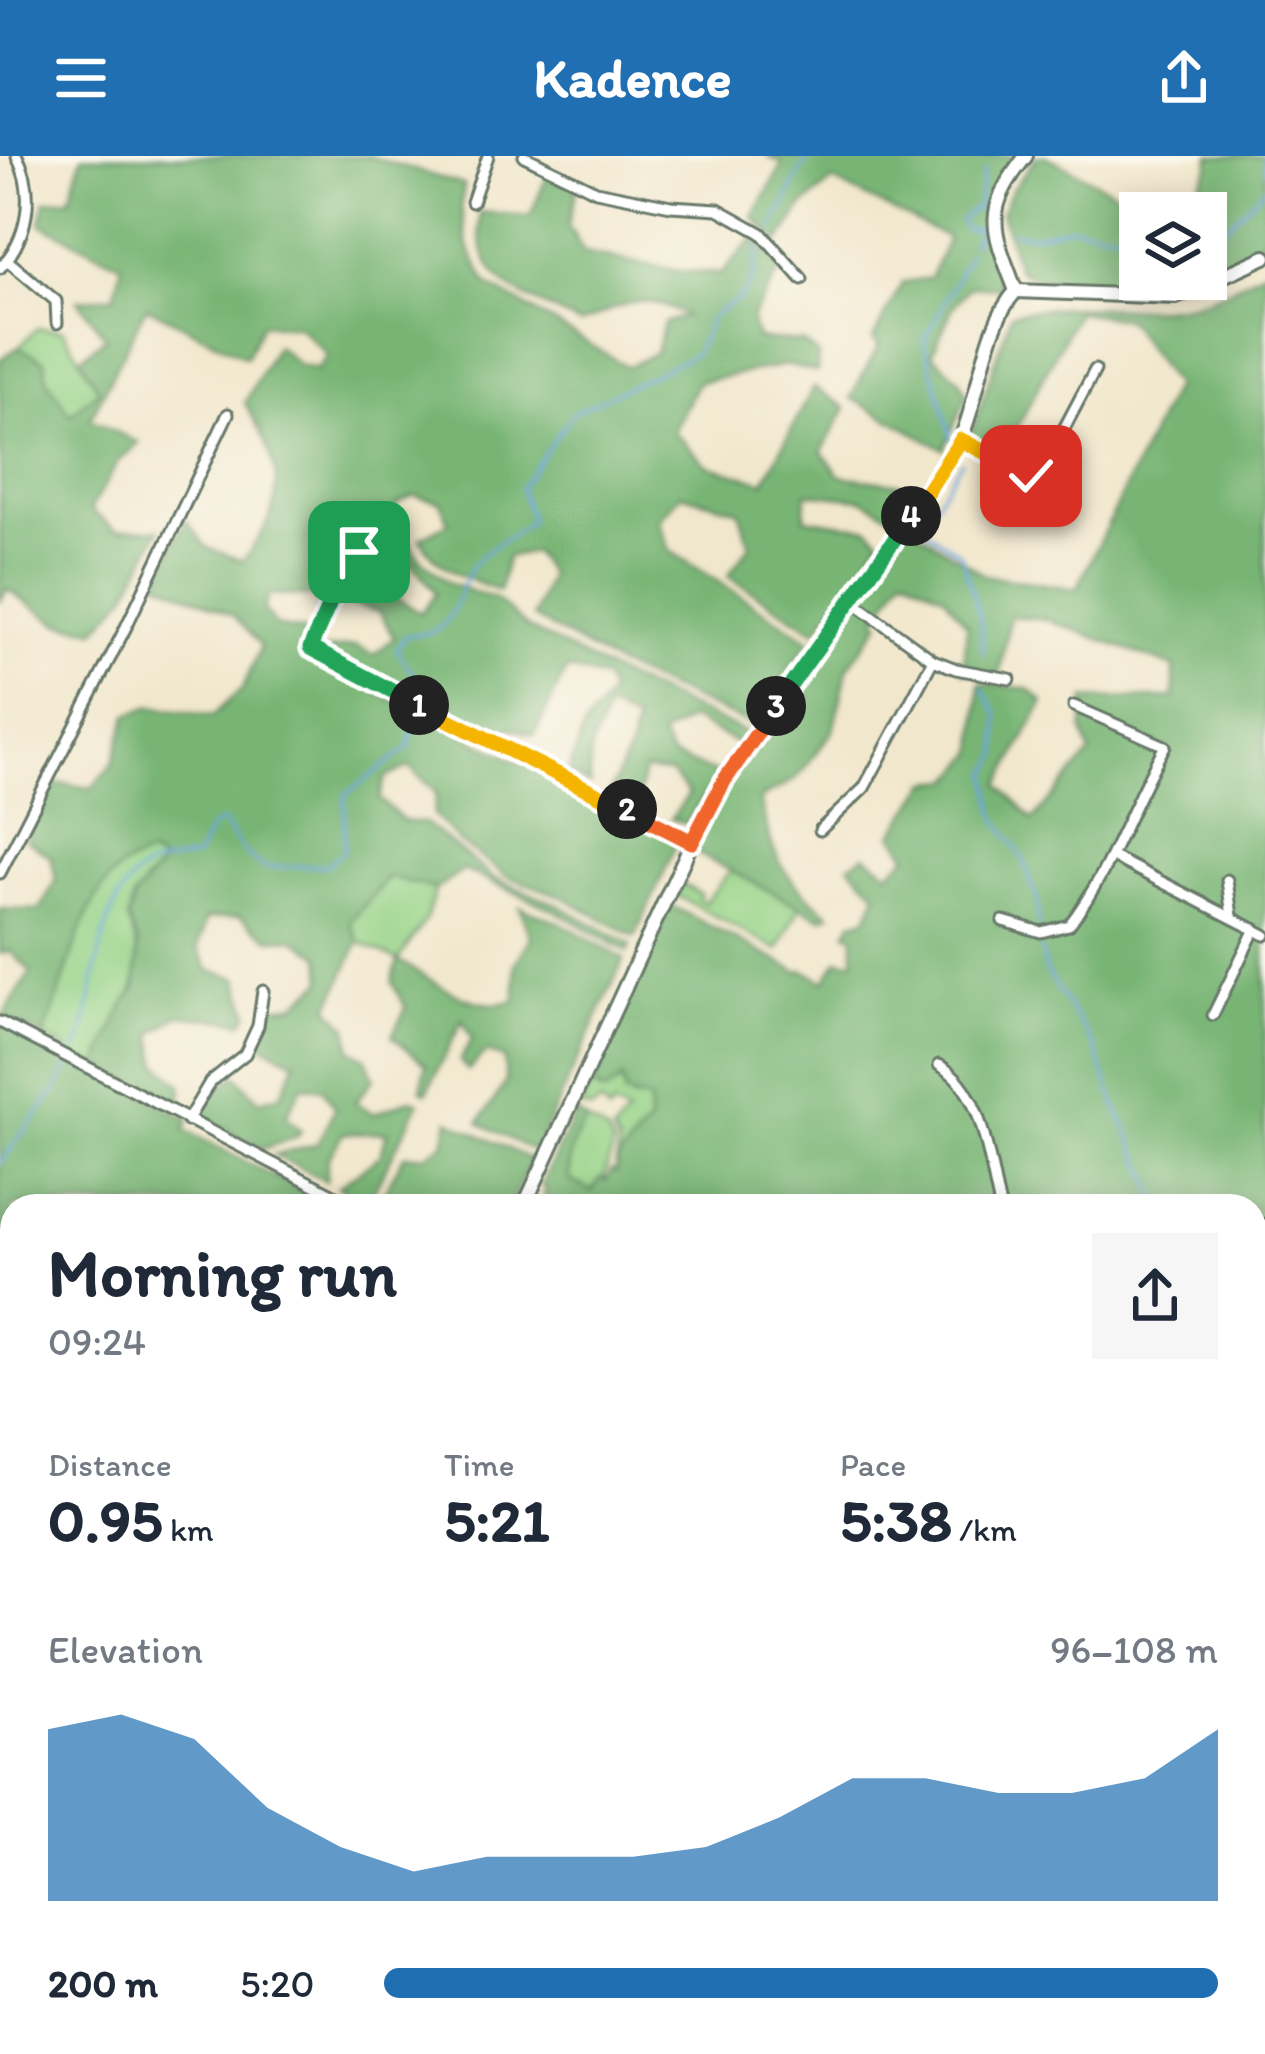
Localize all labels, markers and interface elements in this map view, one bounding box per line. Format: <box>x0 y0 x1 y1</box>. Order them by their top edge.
icon: menu <box>48 45 114 111</box>
icon: share <box>1151 45 1217 111</box>
text: Kadence <box>533 46 732 111</box>
map controls <box>1119 192 1227 300</box>
button: layers <box>1119 192 1227 300</box>
pin <box>980 425 1082 527</box>
icon: check <box>998 443 1064 509</box>
pin: 4 <box>881 486 941 546</box>
text: 4 <box>901 496 921 535</box>
pin <box>308 501 410 603</box>
icon: arrive <box>326 519 392 585</box>
pin: 1 <box>389 675 449 735</box>
pin: 3 <box>746 676 806 736</box>
text: 1 <box>411 685 427 724</box>
text: 3 <box>767 686 785 725</box>
pin: 2 <box>597 779 657 839</box>
text: 2 <box>618 789 636 828</box>
text: Morning run <box>48 1233 397 1313</box>
button: share <box>1092 1233 1218 1359</box>
text: 09:24 <box>48 1318 146 1365</box>
text: Distance <box>48 1445 172 1484</box>
text: Time <box>444 1445 514 1484</box>
text: Pace <box>840 1445 906 1484</box>
text: 0.95 <box>48 1484 163 1556</box>
text: 5:21 <box>444 1484 550 1556</box>
text: 5:38 <box>840 1484 952 1556</box>
text: km <box>163 1510 214 1549</box>
text: /km <box>952 1510 1017 1549</box>
text: Elevation <box>48 1626 203 1673</box>
text: 96–108 m <box>1050 1626 1218 1673</box>
text: 200 m <box>48 1960 158 2007</box>
text: 5:20 <box>240 1960 315 2007</box>

